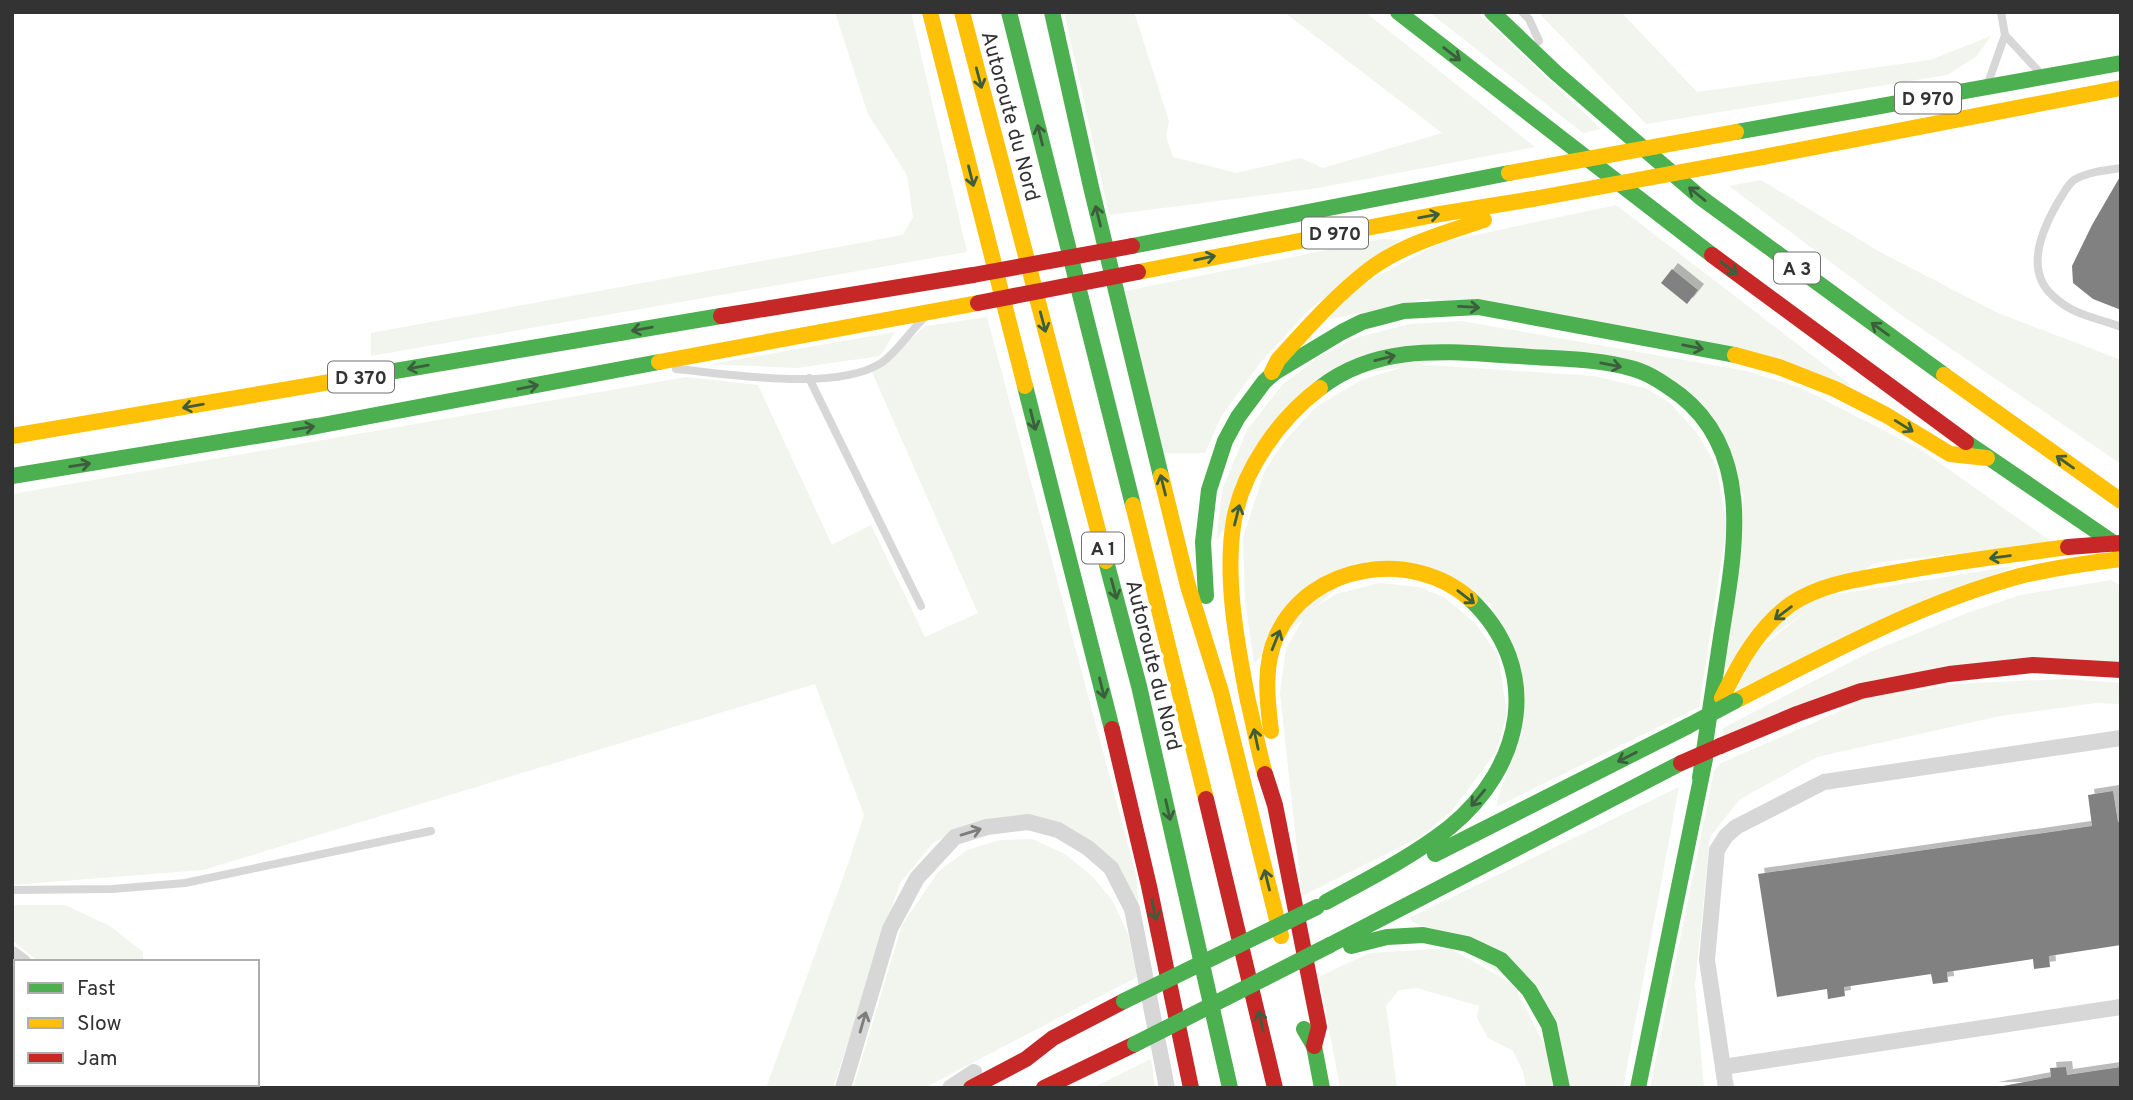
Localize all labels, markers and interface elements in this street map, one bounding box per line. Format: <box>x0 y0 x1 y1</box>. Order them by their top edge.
street label: Autoroute du Nord <box>974 28 1045 204</box>
one-way arrow <box>1443 46 1461 61</box>
one-way arrow <box>973 66 986 89</box>
road number: D 970 <box>1895 82 1961 114</box>
one-way arrow <box>1033 124 1046 147</box>
one-way arrow <box>965 164 978 187</box>
one-way arrow <box>1688 186 1706 202</box>
one-way arrow <box>1091 205 1104 228</box>
one-way arrow <box>1417 209 1440 222</box>
road number: D 970 <box>1302 218 1368 248</box>
one-way arrow <box>1193 251 1216 265</box>
road number: A 3 <box>1774 252 1820 284</box>
one-way arrow <box>1720 260 1738 275</box>
one-way arrow <box>1457 301 1480 314</box>
one-way arrow <box>1038 311 1051 333</box>
one-way arrow <box>1871 321 1890 336</box>
one-way arrow <box>631 323 654 336</box>
one-way arrow <box>1681 340 1704 354</box>
one-way arrow <box>1373 351 1396 365</box>
one-way arrow <box>1599 358 1622 372</box>
one-way arrow <box>407 361 430 374</box>
road number: D 370 <box>328 362 394 392</box>
one-way arrow <box>516 379 539 393</box>
one-way arrow <box>182 400 205 413</box>
one-way arrow <box>1028 409 1041 431</box>
one-way arrow <box>1894 419 1914 433</box>
one-way arrow <box>292 421 315 434</box>
one-way arrow <box>2056 455 2075 469</box>
one-way arrow <box>68 458 91 471</box>
one-way arrow <box>1156 474 1169 496</box>
one-way arrow <box>1231 504 1244 527</box>
road number: A 1 <box>1082 533 1124 564</box>
one-way arrow <box>1989 550 2012 563</box>
one-way arrow <box>1108 577 1121 600</box>
street label: Autoroute du Nord <box>1118 577 1187 754</box>
one-way arrow <box>1456 589 1475 604</box>
one-way arrow <box>1774 605 1793 620</box>
one-way arrow <box>1270 630 1283 652</box>
one-way arrow <box>1096 677 1109 699</box>
one-way arrow <box>1249 728 1263 751</box>
one-way arrow <box>1617 751 1638 765</box>
one-way arrow <box>1470 788 1486 806</box>
one-way arrow <box>1161 798 1175 821</box>
one-way arrow <box>959 824 981 837</box>
one-way arrow <box>1260 870 1273 892</box>
one-way arrow <box>1148 898 1162 921</box>
legend <box>14 960 259 1086</box>
text: Fast <box>77 976 116 1003</box>
one-way arrow <box>1253 1010 1267 1033</box>
text: Slow <box>77 1011 122 1038</box>
one-way arrow <box>857 1012 870 1034</box>
text: Jam <box>77 1046 118 1073</box>

